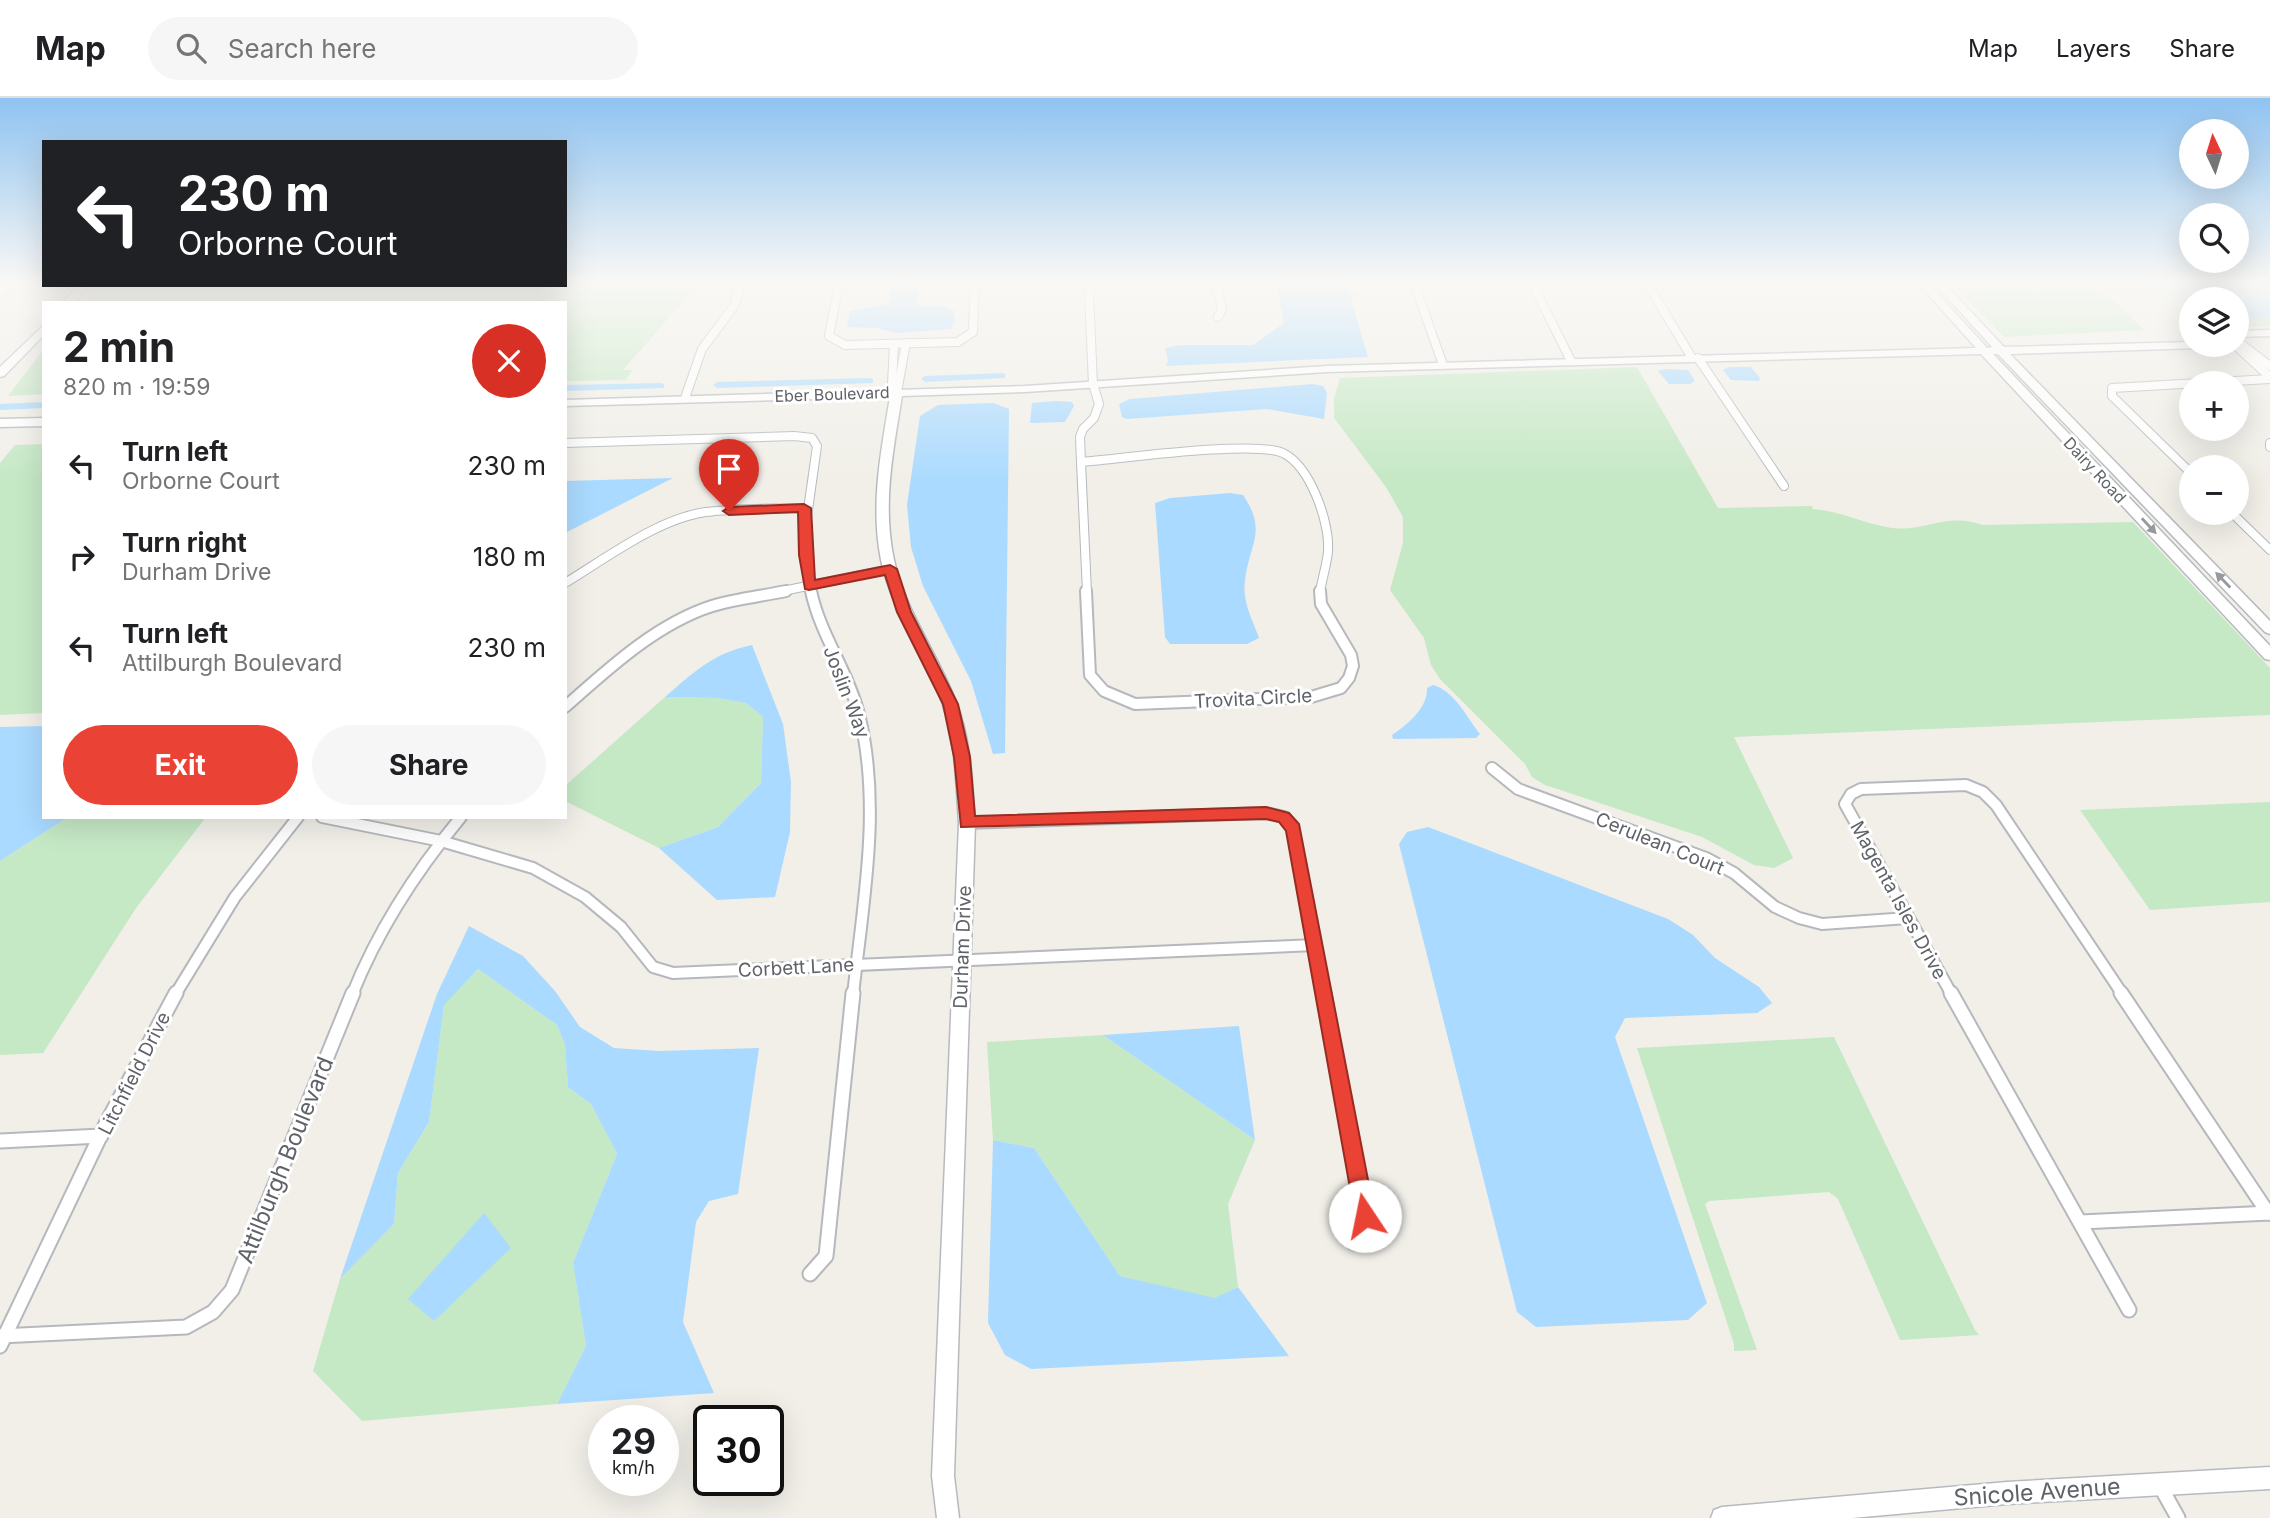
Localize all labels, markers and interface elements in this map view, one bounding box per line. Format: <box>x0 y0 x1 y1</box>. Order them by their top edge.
search box <box>148 17 638 80</box>
text: Map <box>35 28 106 68</box>
icon: search <box>172 29 210 67</box>
text: Search here <box>228 33 376 64</box>
text: Map <box>1968 34 2018 63</box>
text: Layers <box>2056 34 2131 63</box>
text: Share <box>2169 34 2235 63</box>
north arrow <box>2179 119 2249 189</box>
map controls <box>2179 119 2249 525</box>
text: 230 m <box>178 164 330 223</box>
icon: left <box>63 168 154 259</box>
button: search <box>2179 203 2249 273</box>
text: Orborne Court <box>178 224 397 263</box>
button: layers <box>2179 287 2249 357</box>
text: 2 min <box>63 321 175 372</box>
button: close <box>472 324 546 398</box>
button: + <box>2179 371 2249 441</box>
text: 820 m · 19:59 <box>63 373 210 401</box>
street label: Eber Boulevard <box>774 382 890 406</box>
street label: Dairy Road <box>2059 433 2131 507</box>
text: Turn left <box>122 436 228 467</box>
pin <box>699 439 759 511</box>
icon: left <box>63 447 101 485</box>
text: 230 m <box>468 450 546 481</box>
icon: arrive <box>710 450 748 488</box>
button: − <box>2179 455 2249 525</box>
text: Orborne Court <box>122 467 280 495</box>
one-way arrow <box>2140 518 2157 535</box>
text: Turn right <box>122 527 247 558</box>
icon: right <box>63 538 101 576</box>
text: 180 m <box>473 541 546 572</box>
text: Durham Drive <box>122 558 271 586</box>
one-way arrow <box>2215 572 2231 589</box>
text: Turn left <box>122 618 228 649</box>
icon: left <box>63 629 101 667</box>
text: 230 m <box>468 632 546 663</box>
street label: Joslin Way <box>818 643 875 742</box>
text: Attilburgh Boulevard <box>122 649 342 677</box>
street label: Trovita Circle <box>1193 684 1313 713</box>
button: Exit <box>63 725 298 805</box>
button: Share <box>312 725 546 805</box>
street label: Cerulean Court <box>1592 807 1727 880</box>
street label: Magenta Isles Drive <box>1845 817 1952 983</box>
street label: Durham Drive <box>949 885 976 1009</box>
street label: Corbett Lane <box>737 953 855 982</box>
street label: Litchfield Drive <box>94 1008 175 1139</box>
street label: Attilburgh Boulevard <box>231 1053 339 1267</box>
position arrow <box>1328 1179 1402 1253</box>
speed limit sign: 30 <box>693 1405 784 1496</box>
text: 29 <box>611 1420 656 1462</box>
text: km/h <box>612 1457 655 1478</box>
street label: Snicole Avenue <box>1953 1472 2121 1512</box>

